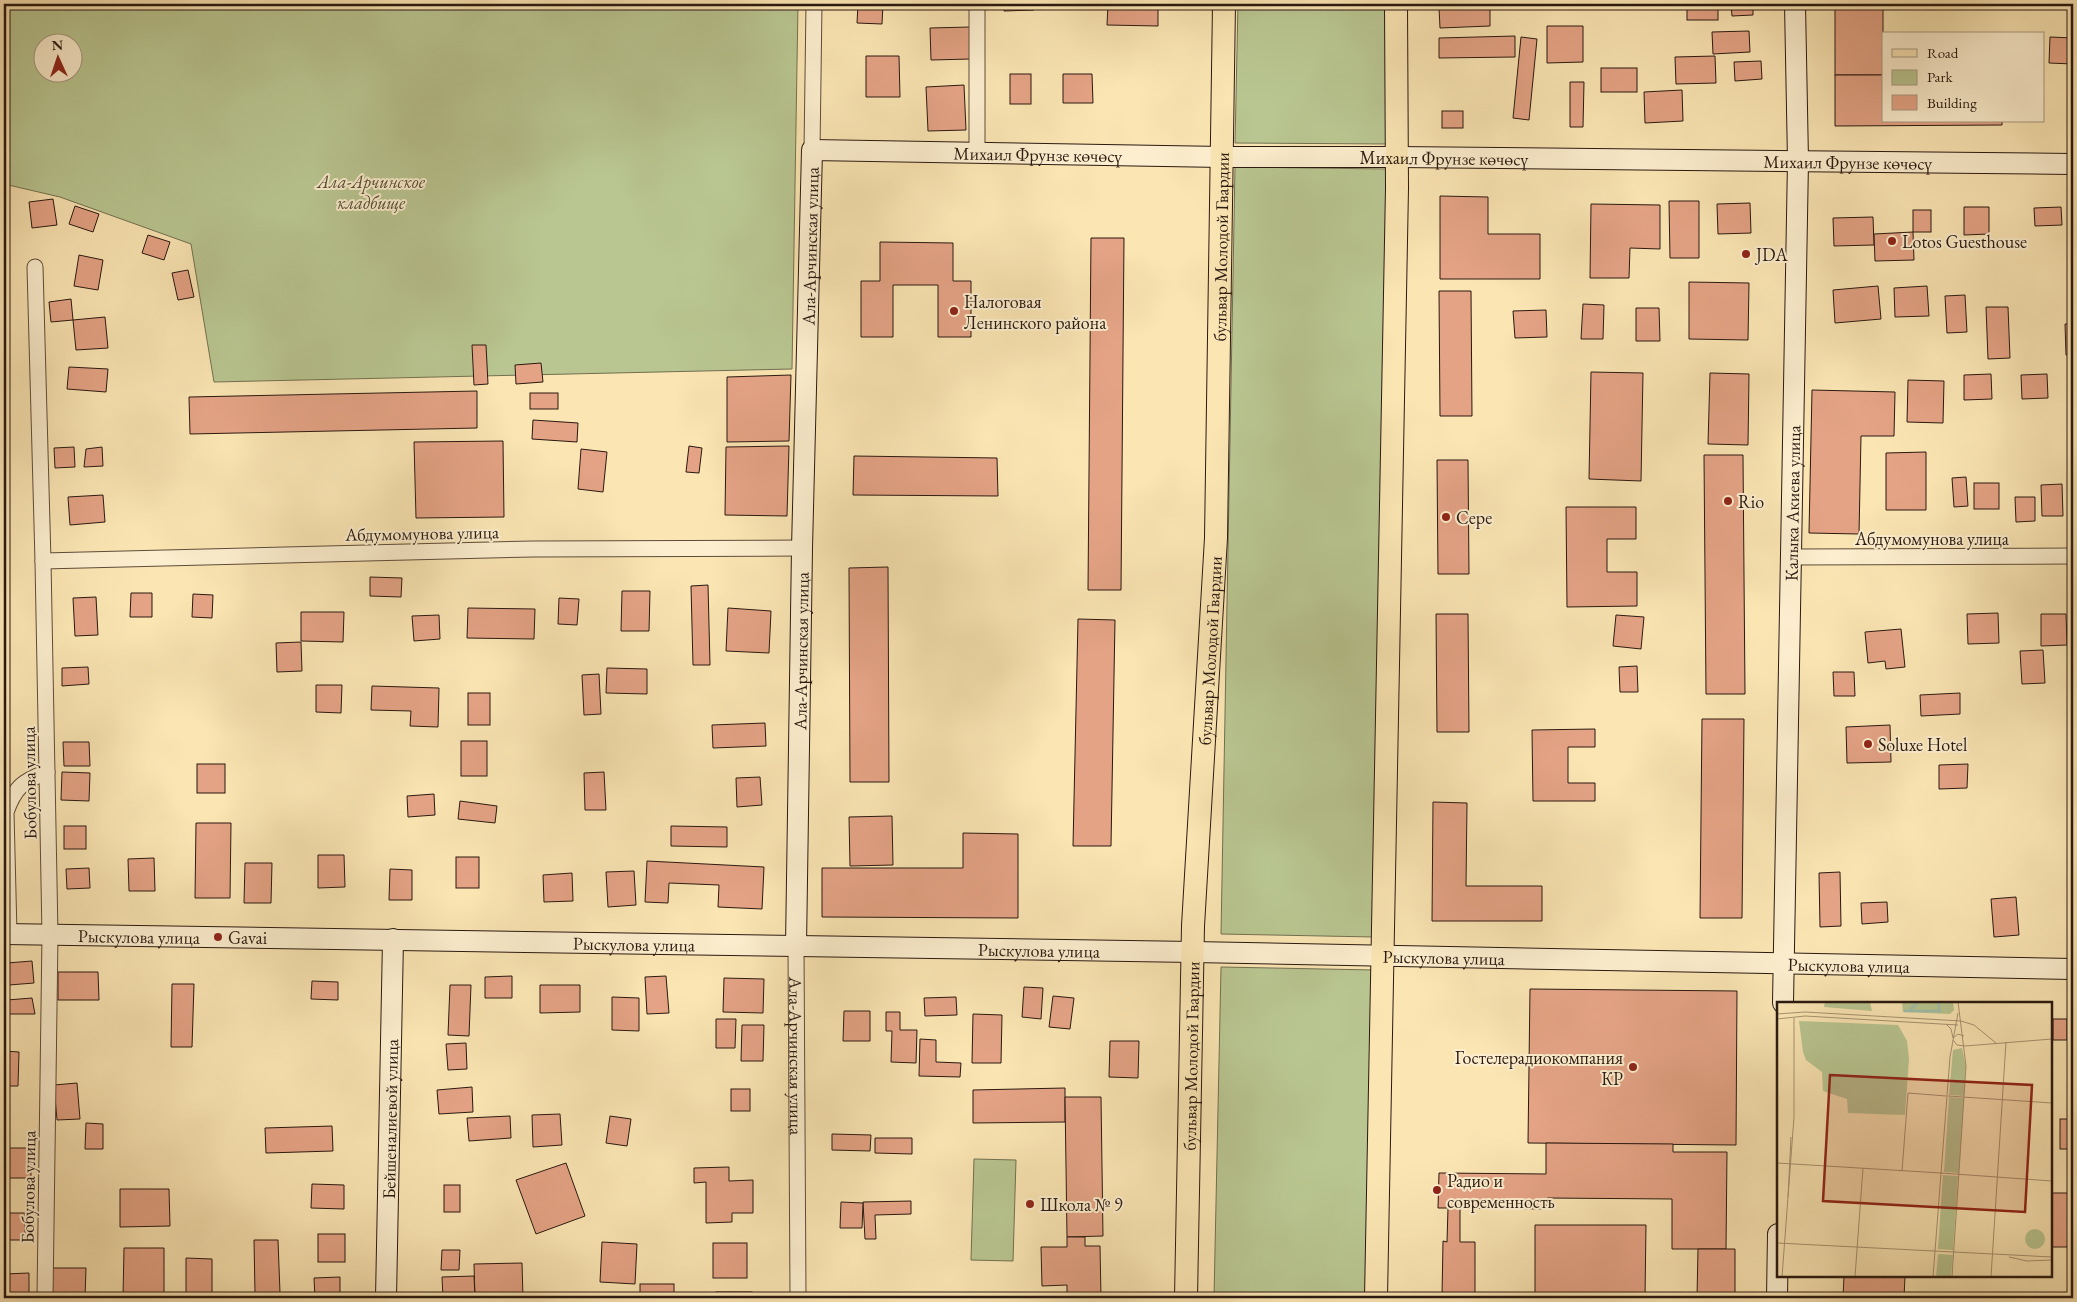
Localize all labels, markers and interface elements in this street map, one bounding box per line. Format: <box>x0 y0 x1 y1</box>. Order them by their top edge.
north arrow <box>32 32 82 82</box>
legend <box>1882 32 2044 122</box>
text: N <box>51 36 64 54</box>
text: Road <box>1927 43 1959 62</box>
text: Park <box>1927 67 1954 86</box>
text: Building <box>1927 93 1977 112</box>
street label: Михаил Фрунзе көчөсү <box>953 141 1123 167</box>
street label: Михаил Фрунзе көчөсү <box>1359 146 1529 170</box>
street label: Михаил Фрунзе көчөсү <box>1763 149 1933 174</box>
street label: бульвар Молодой Гвардии <box>1207 152 1233 342</box>
street label: Ала-Арчинская улица <box>796 166 823 327</box>
park label: Ала-Арчинское кладбище <box>315 170 426 214</box>
place label: Lotos Guesthouse <box>1902 230 2027 253</box>
marker: Lotos Guesthouse <box>1886 235 1898 247</box>
place label: JDA <box>1754 243 1788 266</box>
marker: JDA <box>1740 248 1752 260</box>
place label: Налоговая Ленинского района <box>964 290 1107 334</box>
marker: Налоговая Ленинского района <box>948 305 960 317</box>
street label: Калыка Акиева улица <box>1779 424 1805 581</box>
place label: Rio <box>1738 490 1764 513</box>
marker: Rio <box>1722 495 1734 507</box>
place label: Сере <box>1456 506 1492 529</box>
marker: Сере <box>1440 511 1452 523</box>
street label: Абдумомунова улица <box>344 520 500 546</box>
street label: Абдумомунова улица <box>1854 527 2010 550</box>
street label: бульвар Молодой Гвардии <box>1192 555 1226 746</box>
street label: Ала-Арчинская улица <box>788 571 813 731</box>
street label: Бобулова улица <box>17 726 41 840</box>
place label: Soluxe Hotel <box>1878 733 1967 756</box>
marker: Soluxe Hotel <box>1862 738 1874 750</box>
street label: Рыскулова улица <box>78 924 201 948</box>
place label: Gavai <box>228 926 268 949</box>
marker: Gavai <box>212 931 224 943</box>
street label: Рыскулова улица <box>573 931 696 956</box>
street label: Рыскулова улица <box>978 937 1101 962</box>
street label: Рыскулова улица <box>1383 944 1506 970</box>
street label: Рыскулова улица <box>1787 952 1911 977</box>
street label: бульвар Молодой Гвардии <box>1177 961 1204 1151</box>
street label: Ала-Арчинская улица <box>785 976 809 1136</box>
inset map <box>1777 1002 2052 1277</box>
street label: Бейшеналиевой улица <box>376 1038 403 1199</box>
place label: Гостелерадиокомпания КР <box>1455 1046 1623 1090</box>
marker: Гостелерадиокомпания КР <box>1627 1061 1639 1073</box>
street label: Бобулова улица <box>16 1130 40 1244</box>
place label: Радио и современность <box>1447 1169 1555 1213</box>
marker: Радио и современность <box>1431 1184 1443 1196</box>
place label: Школа № 9 <box>1040 1193 1123 1216</box>
marker: Школа № 9 <box>1024 1198 1036 1210</box>

